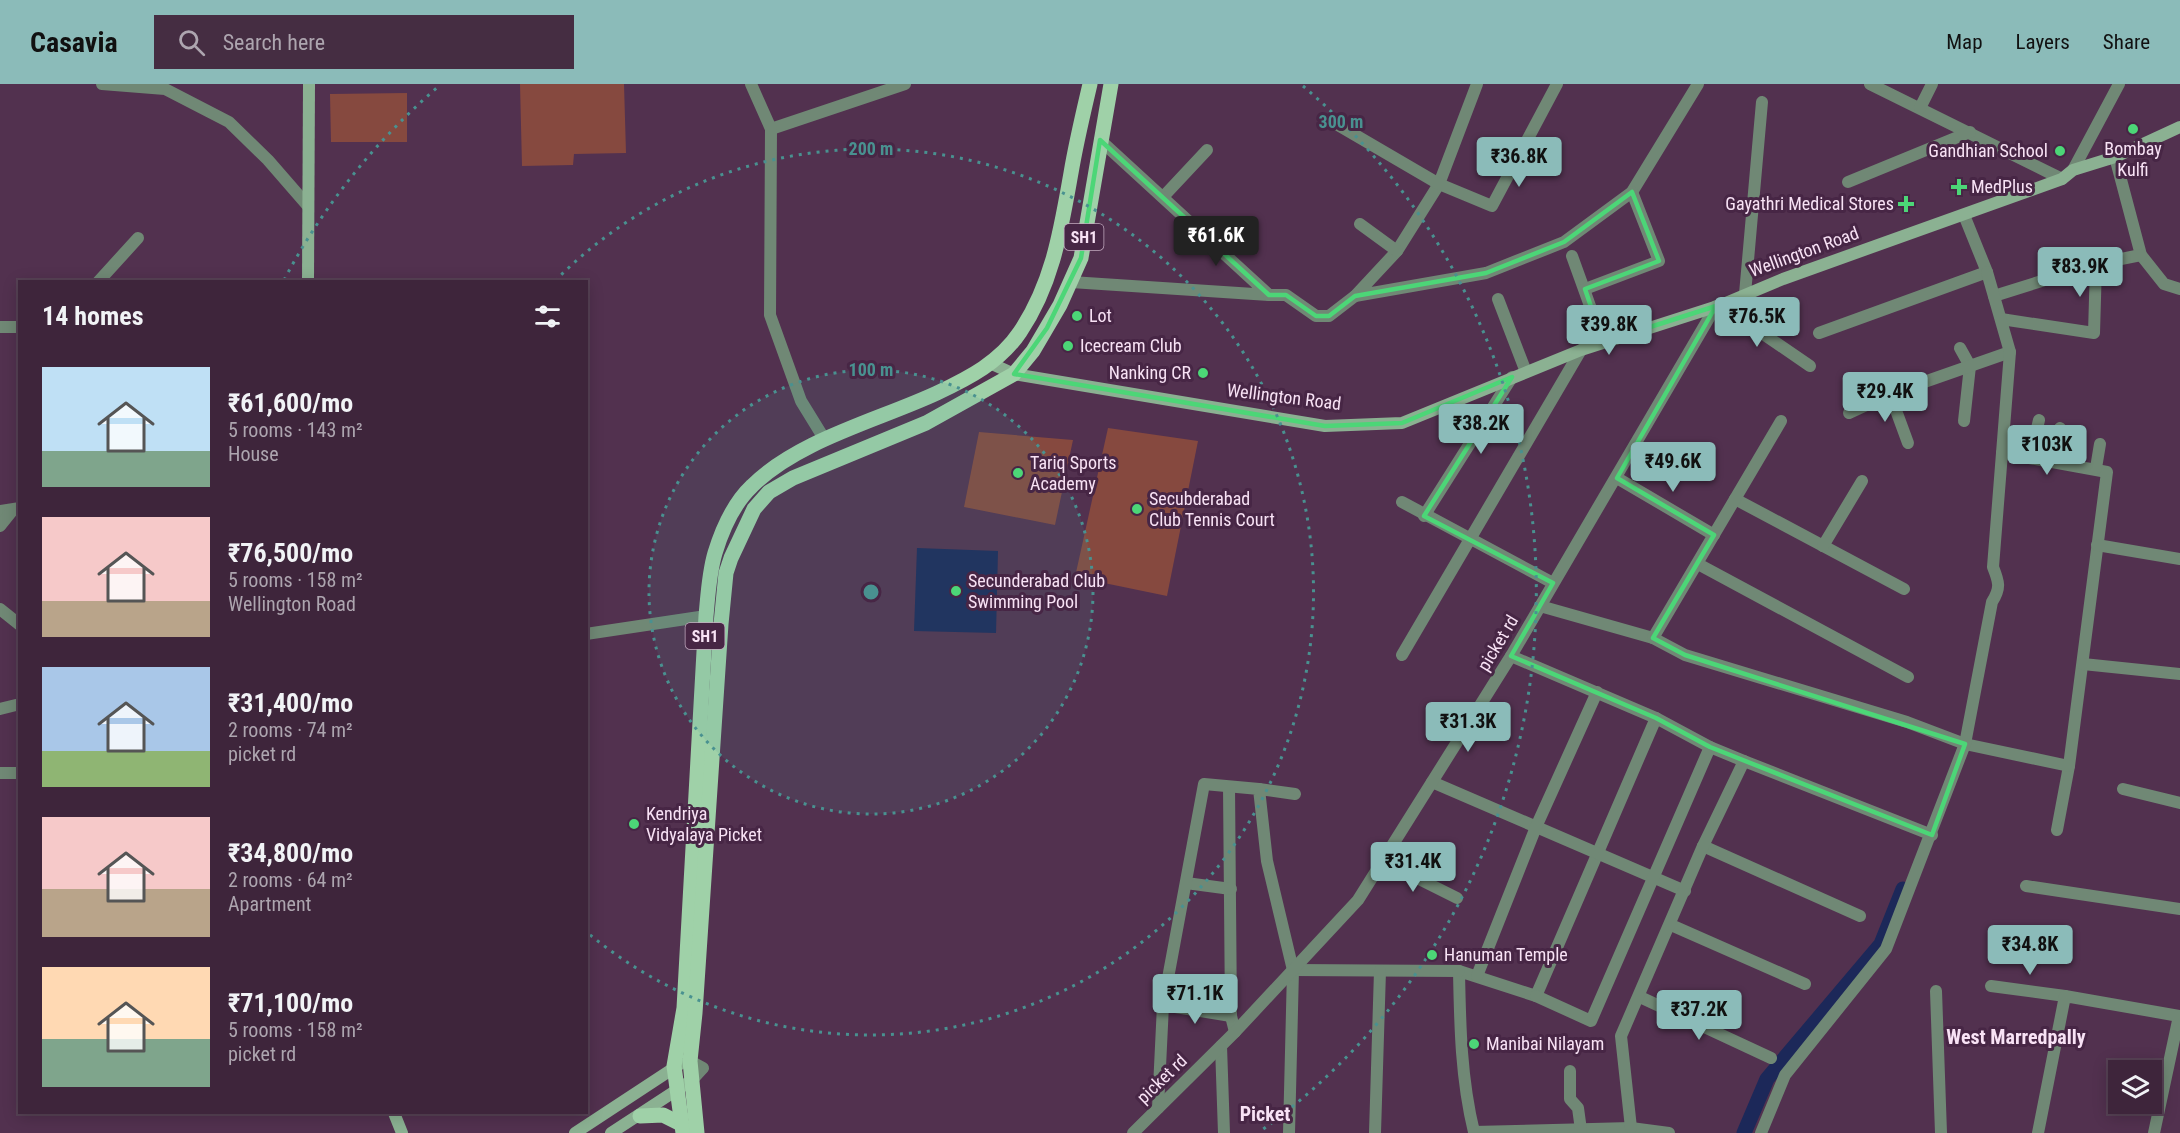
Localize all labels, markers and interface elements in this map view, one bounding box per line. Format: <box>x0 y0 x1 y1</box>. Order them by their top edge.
search box <box>154 15 574 69</box>
text: Casavia <box>30 26 118 59</box>
icon: search <box>175 26 208 59</box>
text: Search here <box>223 30 325 55</box>
text: Map <box>1946 30 1983 54</box>
text: Layers <box>2016 30 2070 54</box>
text: Share <box>2103 30 2150 54</box>
text: 300 m <box>1319 111 1363 132</box>
marker: Bombay Kulfi <box>2126 122 2140 136</box>
pin: ₹36.8K <box>1470 137 1568 188</box>
text: 200 m <box>849 138 893 159</box>
place label: Bombay Kulfi <box>2104 138 2162 180</box>
place label: Gandhian School <box>1928 140 2048 161</box>
text: ₹36.8K <box>1491 144 1547 168</box>
marker: Gandhian School <box>2053 144 2067 158</box>
place label: MedPlus <box>1971 176 2033 197</box>
marker: MedPlus <box>1952 180 1966 194</box>
place label: Gayathri Medical Stores <box>1725 193 1894 214</box>
marker: Gayathri Medical Stores <box>1899 197 1913 211</box>
pin: ₹61.6K <box>1167 216 1265 267</box>
street label: Wellington Road <box>1746 222 1861 281</box>
text: ₹61.6K <box>1188 223 1244 247</box>
road number: SH1 <box>1064 224 1104 250</box>
pin: ₹83.9K <box>2031 247 2129 298</box>
text: ₹83.9K <box>2052 254 2108 278</box>
pin: ₹76.5K <box>1708 297 1806 348</box>
icon: filters <box>531 300 564 333</box>
text: 14 homes <box>42 301 144 331</box>
text: ₹76.5K <box>1729 304 1785 328</box>
place label: Lot <box>1089 305 1112 326</box>
pin: ₹39.8K <box>1560 305 1658 356</box>
marker: Lot <box>1070 309 1084 323</box>
text: ₹39.8K <box>1581 312 1637 336</box>
place label: Icecream Club <box>1080 335 1182 356</box>
marker: Icecream Club <box>1061 339 1075 353</box>
text: 100 m <box>849 359 893 380</box>
place label: Nanking CR <box>1109 362 1191 383</box>
marker: Nanking CR <box>1196 366 1210 380</box>
pin: ₹29.4K <box>1836 372 1934 423</box>
street label: Wellington Road <box>1226 379 1342 414</box>
text: ₹29.4K <box>1857 379 1913 403</box>
text: ₹61,600/mo <box>228 388 353 418</box>
icon: home <box>90 391 162 463</box>
pin: ₹38.2K <box>1432 404 1530 455</box>
text: ₹38.2K <box>1453 411 1509 435</box>
text: 5 rooms · 143 m² <box>228 418 363 442</box>
pin: ₹103K <box>2005 425 2089 476</box>
text: ₹103K <box>2022 432 2072 456</box>
text: House <box>228 442 279 466</box>
pin: ₹49.6K <box>1624 442 1722 493</box>
text: ₹49.6K <box>1645 449 1701 473</box>
place label: Tariq Sports Academy <box>1030 452 1116 494</box>
marker: Tariq Sports Academy <box>1011 466 1025 480</box>
place label: Secubderabad Club Tennis Court <box>1149 488 1275 530</box>
marker: Secubderabad Club Tennis Court <box>1130 502 1144 516</box>
text: ₹76,500/mo <box>228 538 353 568</box>
icon: home <box>90 541 162 613</box>
text: 5 rooms · 158 m² <box>228 568 363 592</box>
place label: Secunderabad Club Swimming Pool <box>968 570 1105 612</box>
centre of rings <box>861 582 881 602</box>
marker: Secunderabad Club Swimming Pool <box>949 584 963 598</box>
text: Wellington Road <box>228 592 356 616</box>
street label: picket rd <box>1473 611 1522 674</box>
road number: SH1 <box>686 623 724 649</box>
text: ₹31,400/mo <box>228 688 353 718</box>
icon: home <box>90 691 162 763</box>
pin: ₹31.3K <box>1419 702 1517 753</box>
text: ₹31.3K <box>1440 709 1496 733</box>
text: 2 rooms · 74 m² <box>228 718 353 742</box>
text: picket rd <box>228 742 296 766</box>
place label: Kendriya Vidyalaya Picket <box>646 803 762 845</box>
marker: Kendriya Vidyalaya Picket <box>627 817 641 831</box>
text: ₹34,800/mo <box>228 838 353 868</box>
icon: home <box>90 841 162 913</box>
pin: ₹31.4K <box>1364 842 1462 893</box>
text: ₹31.4K <box>1385 849 1441 873</box>
text: 2 rooms · 64 m² <box>228 868 353 892</box>
text: Apartment <box>228 892 312 916</box>
pin: ₹34.8K <box>1981 925 2079 976</box>
text: ₹34.8K <box>2002 932 2058 956</box>
place label: Hanuman Temple <box>1444 944 1568 965</box>
marker: Hanuman Temple <box>1425 948 1439 962</box>
pin: ₹71.1K <box>1146 974 1244 1025</box>
text: ₹71.1K <box>1167 981 1223 1005</box>
text: ₹71,100/mo <box>228 988 353 1018</box>
pin: ₹37.2K <box>1650 990 1748 1041</box>
icon: home <box>90 991 162 1063</box>
text: ₹37.2K <box>1671 997 1727 1021</box>
text: 5 rooms · 158 m² <box>228 1018 363 1042</box>
district label: West Marredpally <box>1946 1025 2086 1049</box>
place label: Manibai Nilayam <box>1486 1033 1604 1054</box>
marker: Manibai Nilayam <box>1467 1037 1481 1051</box>
text: picket rd <box>228 1042 296 1066</box>
street label: picket rd <box>1132 1050 1191 1108</box>
map controls <box>2108 1060 2162 1114</box>
button: layers <box>2108 1060 2162 1114</box>
district label: Picket <box>1240 1102 1290 1126</box>

